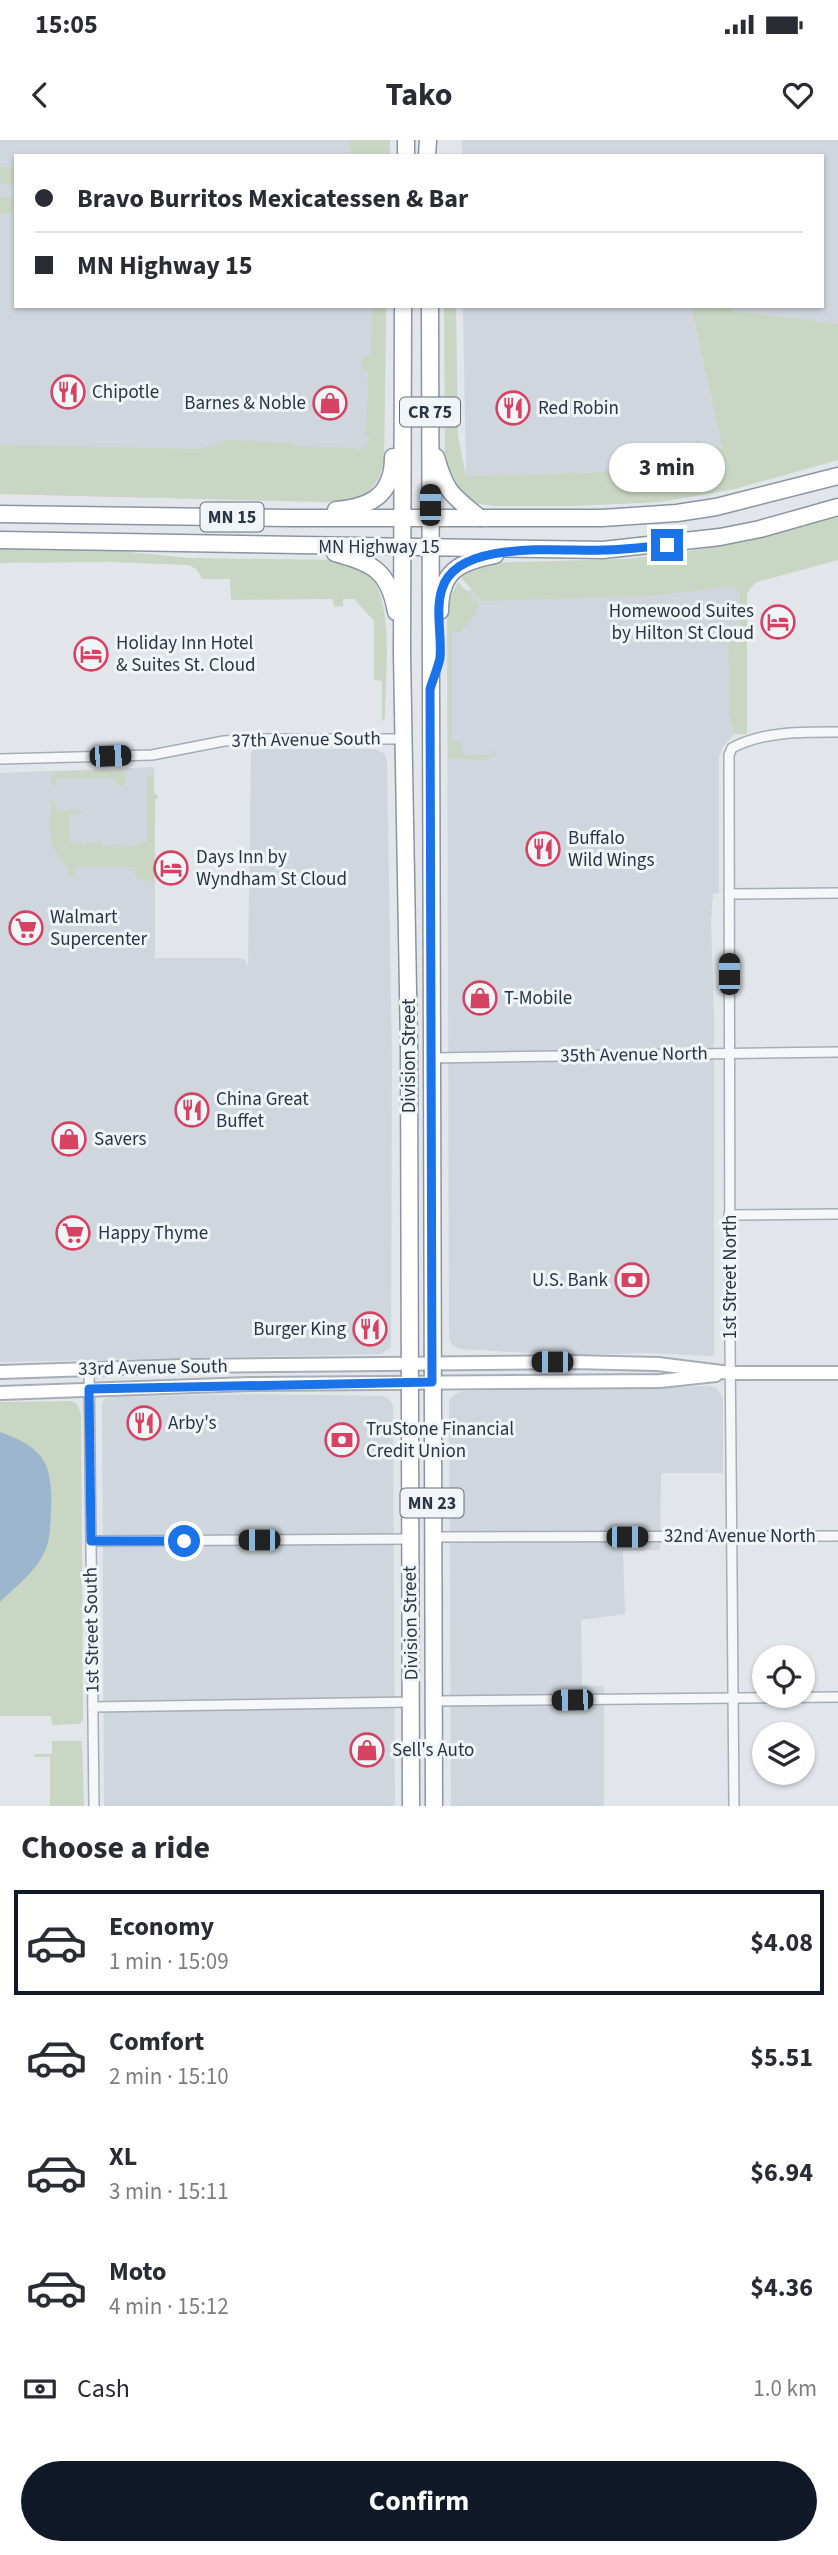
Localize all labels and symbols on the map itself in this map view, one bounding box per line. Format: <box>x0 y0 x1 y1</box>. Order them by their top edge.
restaurant icon: Chipotle <box>49 373 87 411</box>
place label: Chipotle <box>92 379 159 406</box>
shop icon: Barnes & Noble <box>311 384 349 422</box>
restaurant icon: Red Robin <box>494 389 532 427</box>
place label: Barnes & Noble <box>184 390 306 417</box>
place label: Red Robin <box>538 395 619 422</box>
road number: CR 75 <box>400 398 460 426</box>
callout: 3 min <box>609 444 725 492</box>
car <box>420 484 441 526</box>
road number: MN 15 <box>201 502 264 531</box>
route end <box>651 529 683 561</box>
street label: MN Highway 15 <box>318 534 440 561</box>
place label: Homewood Suites by Hilton St Cloud <box>609 598 754 647</box>
hotel icon: Homewood Suites by Hilton St Cloud <box>759 603 797 641</box>
place label: Holiday Inn Hotel & Suites St. Cloud <box>116 630 256 679</box>
hotel icon: Holiday Inn Hotel & Suites St. Cloud <box>72 635 110 673</box>
street label: 37th Avenue South <box>231 725 381 755</box>
car <box>89 745 132 767</box>
place label: Buffalo Wild Wings <box>568 825 654 874</box>
restaurant icon: Buffalo Wild Wings <box>524 830 562 868</box>
place label: Days Inn by Wyndham St Cloud <box>196 844 347 893</box>
hotel icon: Days Inn by Wyndham St Cloud <box>152 849 190 887</box>
place label: Walmart Supercenter <box>50 904 148 953</box>
supermarket icon: Walmart Supercenter <box>7 909 45 947</box>
car <box>719 953 740 995</box>
shop icon: T-Mobile <box>461 979 499 1017</box>
place label: T-Mobile <box>504 985 572 1012</box>
street label: Division Street <box>396 998 423 1113</box>
street label: 35th Avenue North <box>560 1040 708 1070</box>
place label: China Great Buffet <box>216 1086 309 1135</box>
restaurant icon: China Great Buffet <box>173 1091 211 1129</box>
shop icon: Savers <box>50 1120 88 1158</box>
place label: Savers <box>94 1126 146 1153</box>
supermarket icon: Happy Thyme <box>54 1214 92 1252</box>
street label: 1st Street North <box>717 1215 744 1339</box>
place label: Happy Thyme <box>98 1220 208 1247</box>
bank icon: U.S. Bank <box>613 1261 651 1299</box>
place label: U.S. Bank <box>532 1267 609 1294</box>
restaurant icon: Burger King <box>351 1310 389 1348</box>
place label: Burger King <box>253 1316 346 1343</box>
car <box>532 1352 574 1373</box>
street label: 33rd Avenue South <box>78 1353 228 1383</box>
restaurant icon: Arby's <box>125 1404 163 1442</box>
place label: Arby's <box>168 1410 217 1437</box>
place label: TruStone Financial Credit Union <box>366 1416 514 1465</box>
bank icon: TruStone Financial Credit Union <box>323 1421 361 1459</box>
road number: MN 23 <box>400 1488 464 1518</box>
street label: 32nd Avenue North <box>664 1523 816 1550</box>
route start <box>168 1525 200 1557</box>
car <box>607 1527 649 1548</box>
car <box>239 1530 281 1551</box>
street label: Division Street <box>396 1565 425 1681</box>
street label: 1st Street South <box>77 1567 107 1693</box>
car <box>551 1689 594 1711</box>
shop icon: Sell's Auto <box>348 1731 386 1769</box>
place label: Sell's Auto <box>392 1737 474 1764</box>

